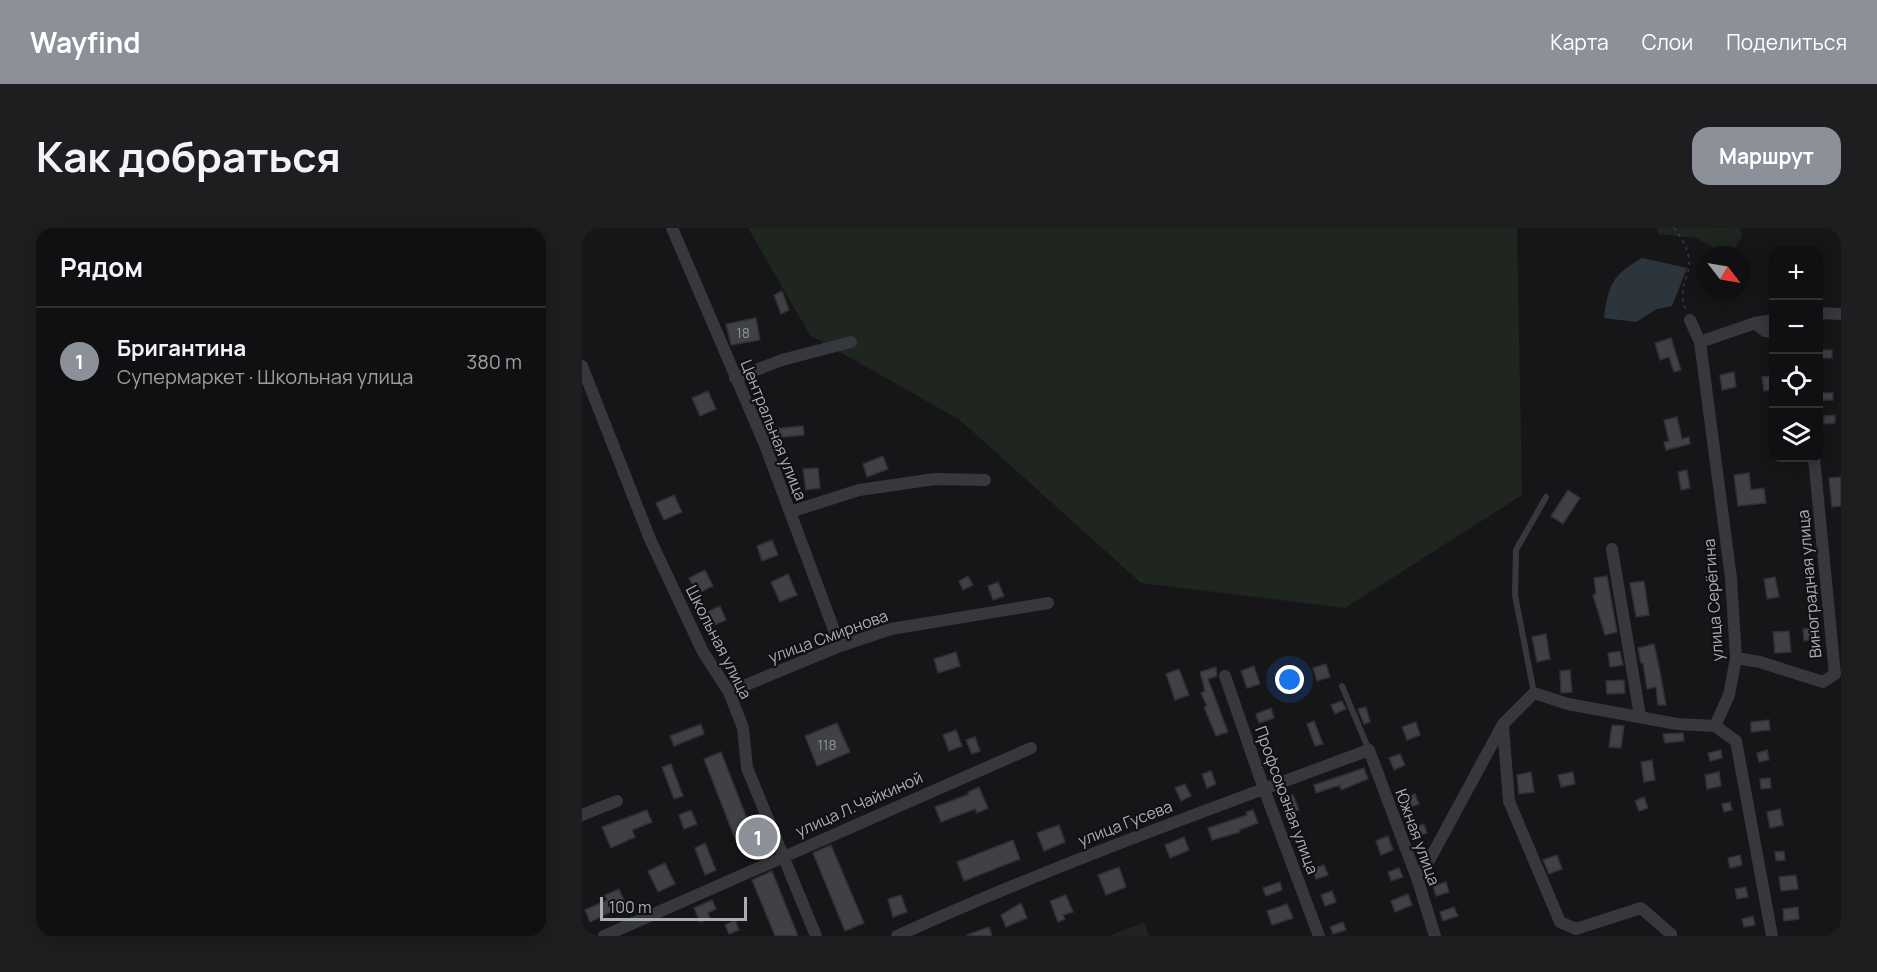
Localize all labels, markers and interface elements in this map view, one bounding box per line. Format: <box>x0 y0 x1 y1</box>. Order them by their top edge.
text: Wayfind <box>30 23 140 61</box>
text: Карта <box>1550 28 1609 56</box>
text: Слои <box>1642 28 1693 56</box>
text: Поделиться <box>1726 28 1847 56</box>
text: Как добраться <box>36 127 341 185</box>
button: Маршрут <box>1692 127 1841 185</box>
north arrow <box>1697 246 1751 300</box>
map controls <box>1769 246 1823 462</box>
button: + <box>1769 246 1823 300</box>
text: Рядом <box>60 249 143 285</box>
button: − <box>1769 300 1823 354</box>
house number: 18 <box>736 323 750 342</box>
text: Бригантина <box>117 333 246 363</box>
text: 1 <box>75 348 84 375</box>
text: 380 m <box>466 348 522 375</box>
button: locate <box>1769 354 1823 408</box>
street label: Центральная улица <box>736 356 812 504</box>
text: Супермаркет · Школьная улица <box>117 363 413 390</box>
button: layers <box>1769 408 1823 462</box>
street label: Виноградная улица <box>1792 509 1826 659</box>
street label: улица Серёгина <box>1698 538 1728 662</box>
street label: Школьная улица <box>681 581 757 703</box>
street label: улица Смирнова <box>765 604 891 668</box>
your location <box>1275 665 1304 694</box>
street label: Профсоюзная улица <box>1250 723 1324 877</box>
house number: 118 <box>817 735 837 754</box>
street label: улица Л.Чайкиной <box>792 766 926 842</box>
street label: Южная улица <box>1390 786 1446 888</box>
street label: улица Гусева <box>1075 795 1175 851</box>
pin: 1 <box>738 814 777 860</box>
scale bar <box>600 894 747 922</box>
text: 100 m <box>609 896 652 918</box>

